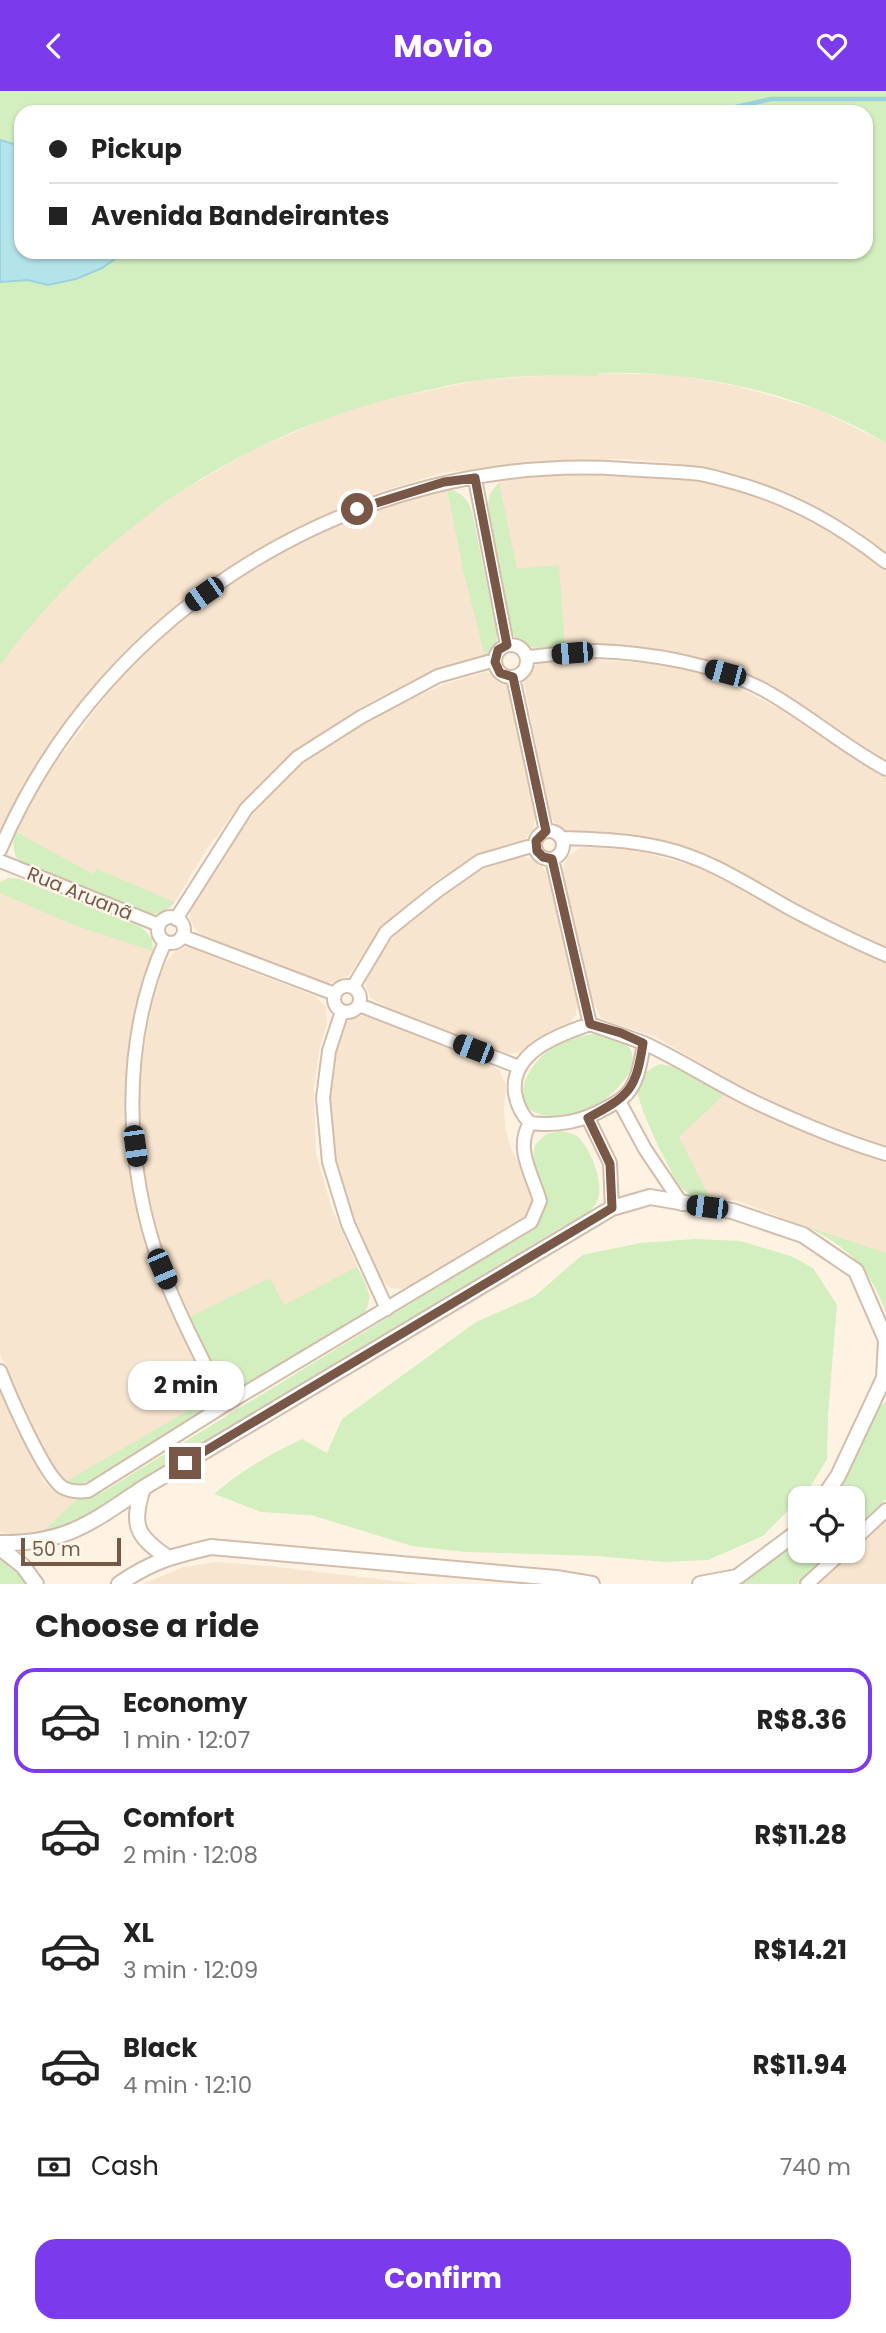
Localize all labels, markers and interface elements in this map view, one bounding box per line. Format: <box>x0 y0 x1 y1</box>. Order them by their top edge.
text: Movio <box>393 23 493 68</box>
icon: back <box>35 27 73 65</box>
icon: heart <box>813 27 851 65</box>
text: Pickup <box>91 131 182 167</box>
text: Avenida Bandeirantes <box>91 198 390 234</box>
route start <box>341 493 373 525</box>
car <box>181 573 228 615</box>
car <box>551 641 594 665</box>
car <box>702 657 749 689</box>
street label: Rua Aruanã <box>23 860 137 927</box>
car <box>450 1032 497 1066</box>
car <box>122 1124 149 1168</box>
car <box>685 1194 730 1220</box>
car <box>145 1246 180 1292</box>
callout: 2 min <box>127 1361 243 1411</box>
text: 2 min <box>154 1369 218 1401</box>
route end <box>169 1447 201 1479</box>
map controls <box>788 1486 865 1563</box>
button: locate <box>788 1486 865 1563</box>
scale bar <box>21 1535 121 1567</box>
text: 50 m <box>32 1536 81 1563</box>
text: Choose a ride <box>35 1603 259 1648</box>
text: Economy <box>123 1685 247 1721</box>
icon: car <box>39 1689 102 1752</box>
text: R$8.36 <box>756 1702 847 1738</box>
text: 1 min · 12:07 <box>123 1724 250 1756</box>
text: Comfort <box>123 1800 235 1836</box>
icon: car <box>39 1804 102 1867</box>
text: R$11.28 <box>754 1817 847 1853</box>
text: 2 min · 12:08 <box>123 1839 258 1871</box>
text: XL <box>123 1915 154 1951</box>
icon: car <box>39 1919 102 1982</box>
text: R$14.21 <box>754 1932 847 1968</box>
text: 3 min · 12:09 <box>123 1954 258 1986</box>
text: Black <box>123 2030 197 2066</box>
icon: car <box>39 2034 102 2097</box>
text: R$11.94 <box>752 2047 847 2083</box>
text: 4 min · 12:10 <box>123 2069 252 2101</box>
icon: cash <box>35 2148 73 2186</box>
text: Cash <box>91 2148 159 2184</box>
text: 740 m <box>780 2151 851 2183</box>
button: Confirm <box>35 2239 851 2319</box>

